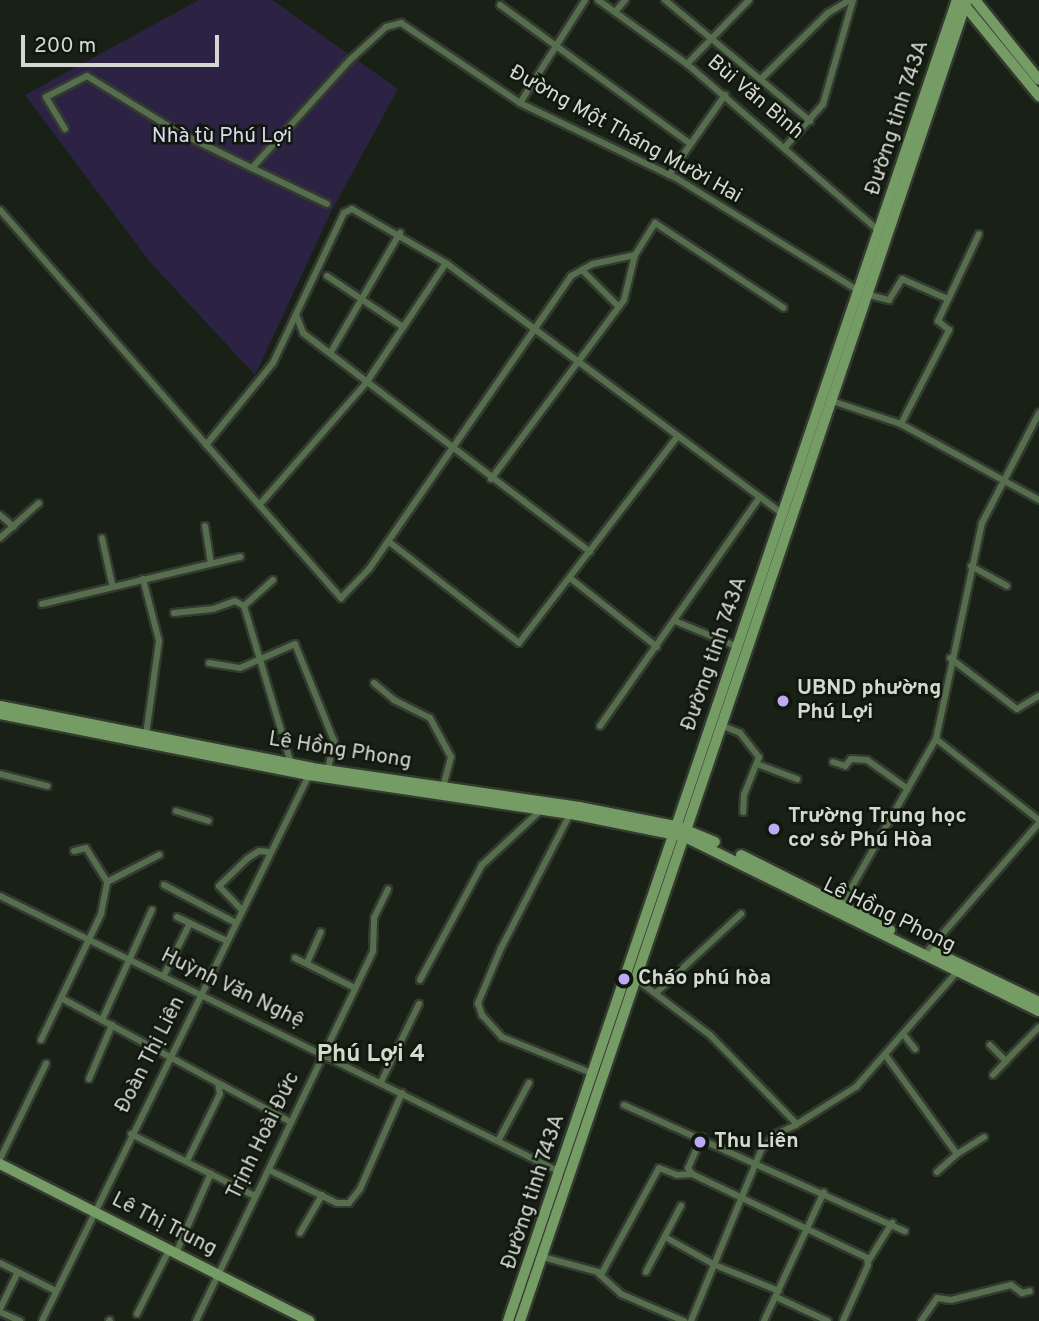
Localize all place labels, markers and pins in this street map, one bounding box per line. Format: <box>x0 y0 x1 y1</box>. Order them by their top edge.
place label: UBND phường Phú Lợi <box>797 676 941 726</box>
marker: UBND phường Phú Lợi <box>775 693 791 709</box>
place label: Trường Trung học cơ sở Phú Hòa <box>788 804 967 854</box>
marker: Trường Trung học cơ sở Phú Hòa <box>766 821 782 837</box>
place label: Cháo phú hòa <box>638 966 771 992</box>
marker: Cháo phú hòa <box>616 971 632 987</box>
place label: Thu Liên <box>714 1129 799 1155</box>
marker: Thu Liên <box>692 1134 708 1150</box>

